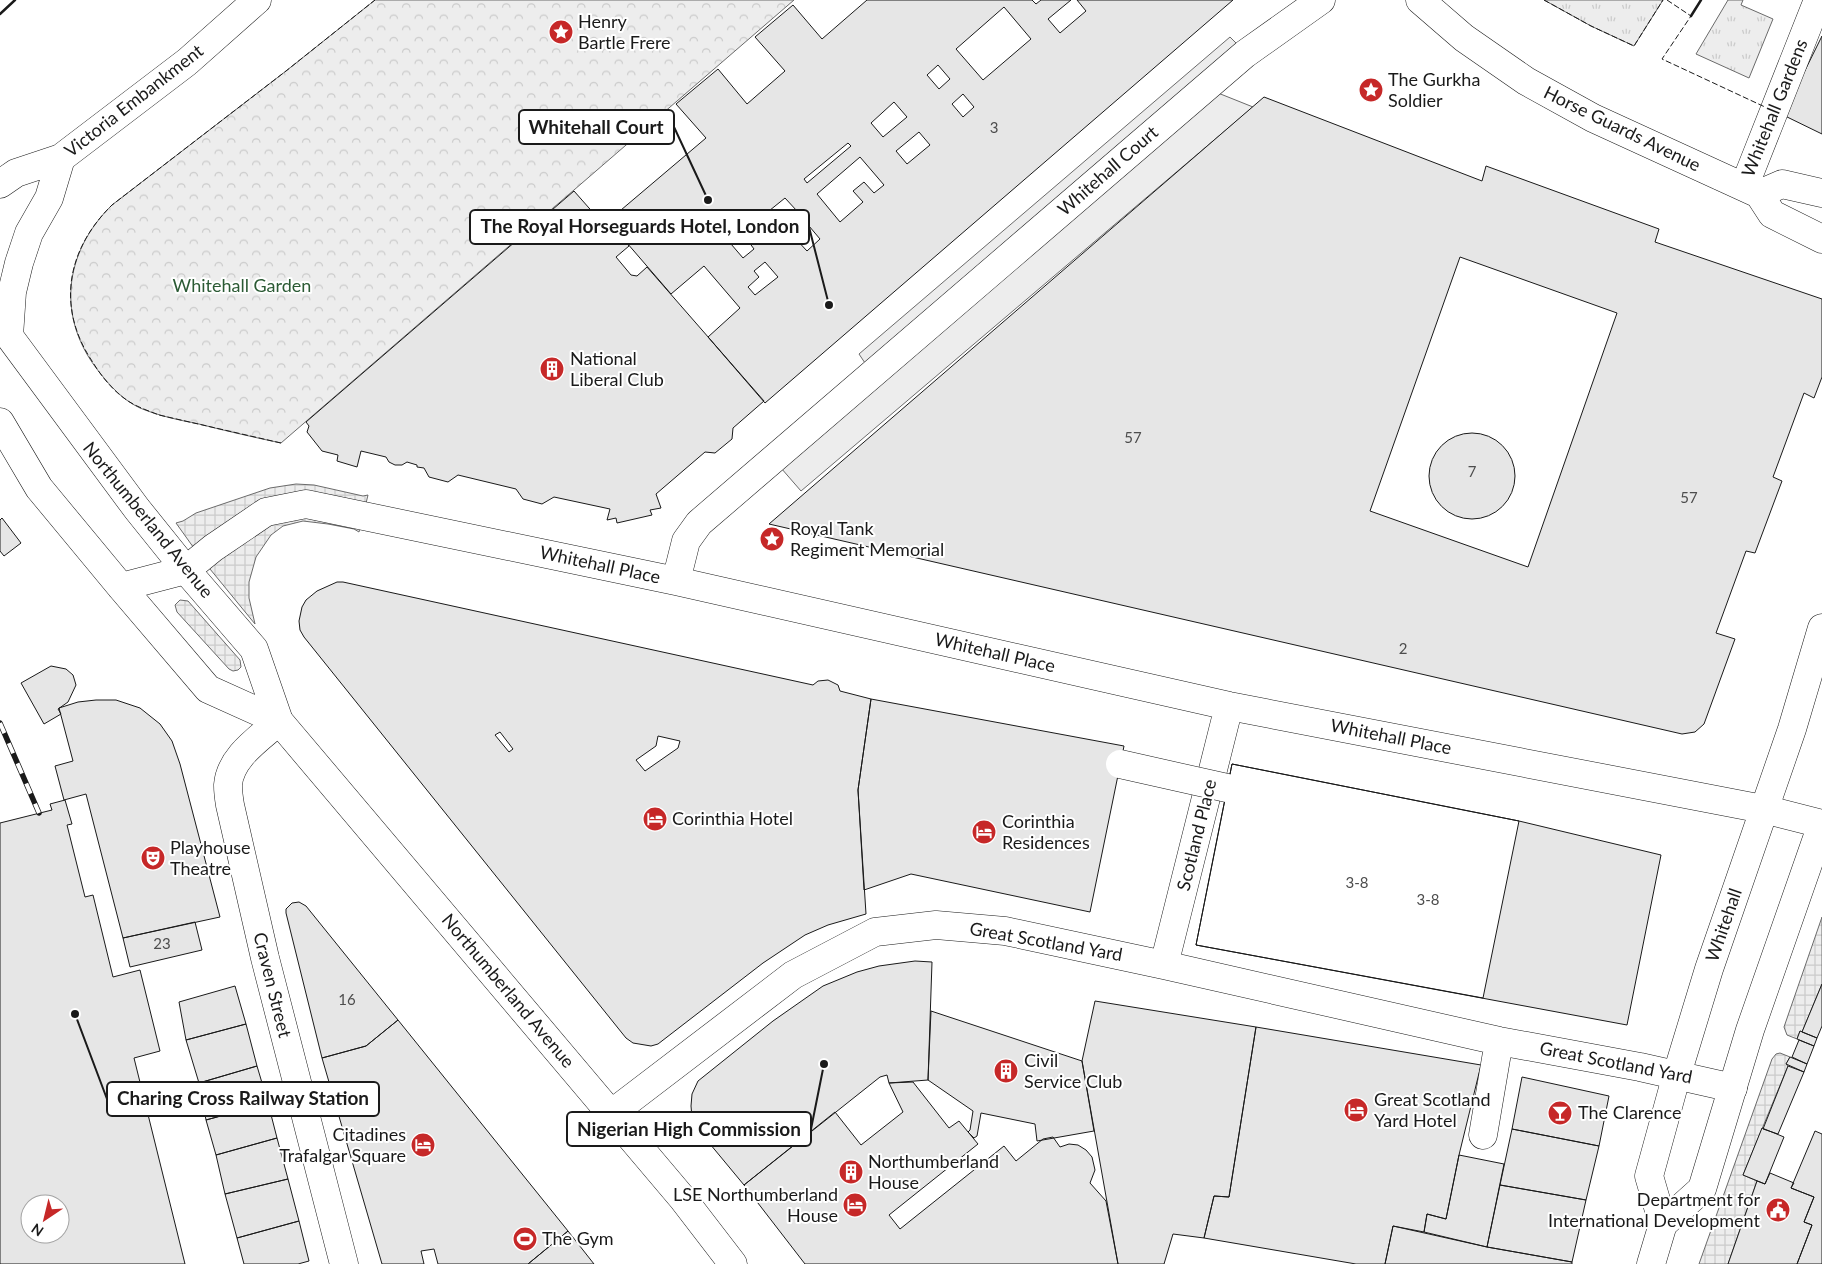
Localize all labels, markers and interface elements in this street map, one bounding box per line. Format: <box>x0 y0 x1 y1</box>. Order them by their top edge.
place label: Henry Bartle Frere <box>578 10 671 53</box>
place icon: Henry Bartle Frere <box>548 19 574 45</box>
street label: Whitehall Gardens <box>1736 35 1812 180</box>
street label: Victoria Embankment <box>60 39 208 161</box>
place label: The Gurkha Soldier <box>1388 68 1480 111</box>
place icon: The Gurkha Soldier <box>1358 77 1384 103</box>
street label: Horse Guards Avenue <box>1540 81 1704 176</box>
callout: Whitehall Court <box>519 110 674 144</box>
text: Whitehall Court <box>528 115 664 138</box>
house number: 3 <box>990 118 998 136</box>
street label: Whitehall Court <box>1053 120 1163 220</box>
callout: The Royal Horseguards Hotel, London <box>470 210 809 244</box>
text: The Royal Horseguards Hotel, London <box>481 214 799 237</box>
park label: Whitehall Garden <box>173 274 311 296</box>
place label: National Liberal Club <box>570 347 664 390</box>
building icon: National Liberal Club <box>539 356 565 382</box>
house number: 57 <box>1124 428 1142 446</box>
street label: Northumberland Avenue <box>79 437 219 602</box>
house number: 7 <box>1468 462 1477 480</box>
house number: 57 <box>1680 488 1698 506</box>
place label: Royal Tank Regiment Memorial <box>790 517 944 560</box>
place icon: Royal Tank Regiment Memorial <box>759 526 785 552</box>
street label: Whitehall Place <box>538 540 663 588</box>
street label: Whitehall Place <box>933 627 1058 677</box>
house number: 2 <box>1399 639 1407 657</box>
street label: Whitehall Place <box>1329 714 1454 759</box>
street label: Scotland Place <box>1172 777 1221 893</box>
hotel icon: Corinthia Hotel <box>642 806 668 832</box>
place label: Corinthia Hotel <box>672 807 793 829</box>
place label: Corinthia Residences <box>1002 810 1090 853</box>
hotel icon: Corinthia Residences <box>971 819 997 845</box>
place label: Playhouse Theatre <box>170 836 251 879</box>
theatre icon: Playhouse Theatre <box>140 845 166 871</box>
house number: 3-8 <box>1346 873 1368 891</box>
street label: Whitehall <box>1700 885 1746 964</box>
house number: 3-8 <box>1417 890 1439 908</box>
street label: Northumberland Avenue <box>438 909 580 1072</box>
street label: Great Scotland Yard <box>968 917 1124 965</box>
street label: Craven Street <box>249 930 297 1040</box>
house number: 23 <box>153 934 171 952</box>
house number: 16 <box>338 990 356 1008</box>
street label: Great Scotland Yard <box>1538 1036 1694 1088</box>
place label: Civil Service Club <box>1024 1049 1122 1092</box>
building icon: Civil Service Club <box>993 1058 1019 1084</box>
callout: Charing Cross Railway Station <box>107 1082 379 1116</box>
text: Charing Cross Railway Station <box>117 1086 369 1109</box>
place label: Great Scotland Yard Hotel <box>1374 1088 1491 1131</box>
hotel icon: Great Scotland Yard Hotel <box>1343 1097 1369 1123</box>
bar icon: The Clarence <box>1547 1100 1573 1126</box>
place label: The Clarence <box>1578 1101 1682 1123</box>
callout: Nigerian High Commission <box>567 1112 811 1146</box>
text: Nigerian High Commission <box>577 1117 801 1140</box>
place label: Citadines Trafalgar Square <box>279 1123 406 1166</box>
hotel icon: Citadines Trafalgar Square <box>410 1132 436 1158</box>
place label: Northumberland House <box>868 1150 999 1193</box>
building icon: Northumberland House <box>838 1159 864 1185</box>
place label: LSE Northumberland House <box>673 1183 838 1226</box>
place label: Department for International Development <box>1548 1188 1761 1231</box>
hotel icon: LSE Northumberland House <box>842 1192 868 1218</box>
north arrow <box>20 1194 70 1244</box>
public building icon: Department for International Development <box>1765 1197 1791 1223</box>
text: N <box>28 1220 47 1240</box>
sports icon: The Gym <box>512 1226 538 1252</box>
place label: The Gym <box>542 1227 614 1249</box>

